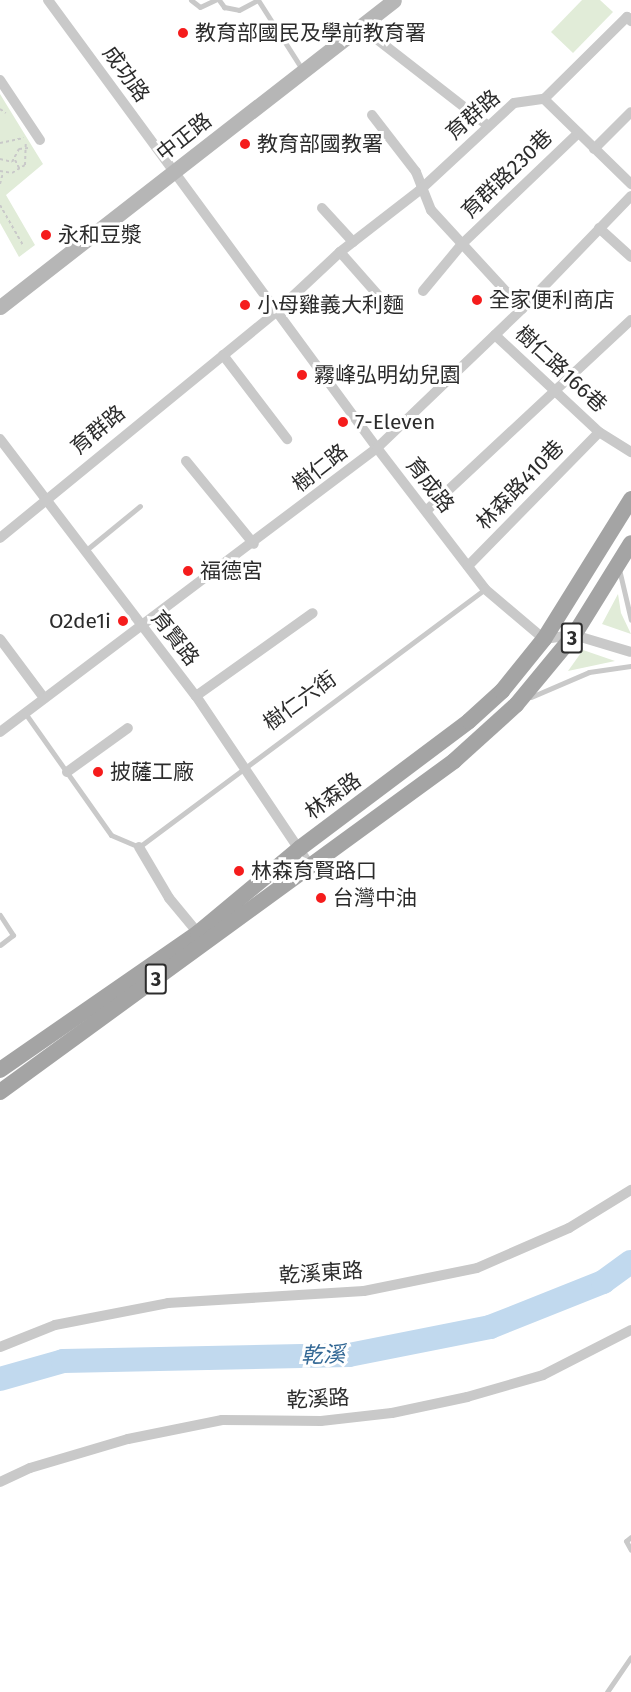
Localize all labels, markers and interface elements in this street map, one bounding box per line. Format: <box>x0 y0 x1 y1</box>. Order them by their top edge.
place label: 教育部國民及學前教育署 <box>195 20 426 46</box>
marker: 教育部國民及學前教育署 <box>176 26 190 40</box>
street label: 成功路 <box>97 41 155 107</box>
street label: 育群路 <box>441 85 505 145</box>
street label: 中正路 <box>151 108 217 166</box>
street label: 育群路230巷 <box>456 124 558 224</box>
place label: 教育部國教署 <box>257 131 383 157</box>
marker: 教育部國教署 <box>238 137 252 151</box>
place label: 永和豆漿 <box>58 222 142 248</box>
marker: 永和豆漿 <box>39 228 53 242</box>
place label: 全家便利商店 <box>489 287 615 313</box>
place label: 小母雞義大利麵 <box>257 292 404 318</box>
marker: 全家便利商店 <box>470 293 484 307</box>
marker: 小母雞義大利麵 <box>238 298 252 312</box>
street label: 樹仁路166巷 <box>510 320 612 418</box>
place label: 霧峰弘明幼兒園 <box>314 362 461 388</box>
marker: 霧峰弘明幼兒園 <box>295 368 309 382</box>
street label: 育群路 <box>66 400 130 460</box>
place label: 7-Eleven <box>355 409 435 435</box>
marker: 7-Eleven <box>336 415 350 429</box>
street label: 林森路410巷 <box>471 435 569 535</box>
street label: 樹仁路 <box>287 439 353 497</box>
street label: 育成路 <box>401 452 459 518</box>
place label: 福德宮 <box>200 558 263 584</box>
marker: 福德宮 <box>181 564 195 578</box>
street label: 育賢路 <box>146 605 204 671</box>
place label: O2de1i <box>49 608 111 634</box>
marker: O2de1i <box>116 614 130 628</box>
road number: 3 <box>560 621 584 655</box>
street label: 樹仁六街 <box>259 666 341 736</box>
place label: 披薩工廠 <box>110 759 194 785</box>
marker: 披薩工廠 <box>91 765 105 779</box>
street label: 林森路 <box>300 767 366 825</box>
place label: 林森育賢路口 <box>251 858 377 884</box>
marker: 林森育賢路口 <box>232 864 246 878</box>
place label: 台灣中油 <box>333 885 417 911</box>
marker: 台灣中油 <box>314 891 328 905</box>
road number: 3 <box>144 962 168 996</box>
street label: 乾溪東路 <box>278 1258 364 1288</box>
water label: 乾溪 <box>301 1341 345 1369</box>
street label: 乾溪路 <box>286 1385 350 1413</box>

